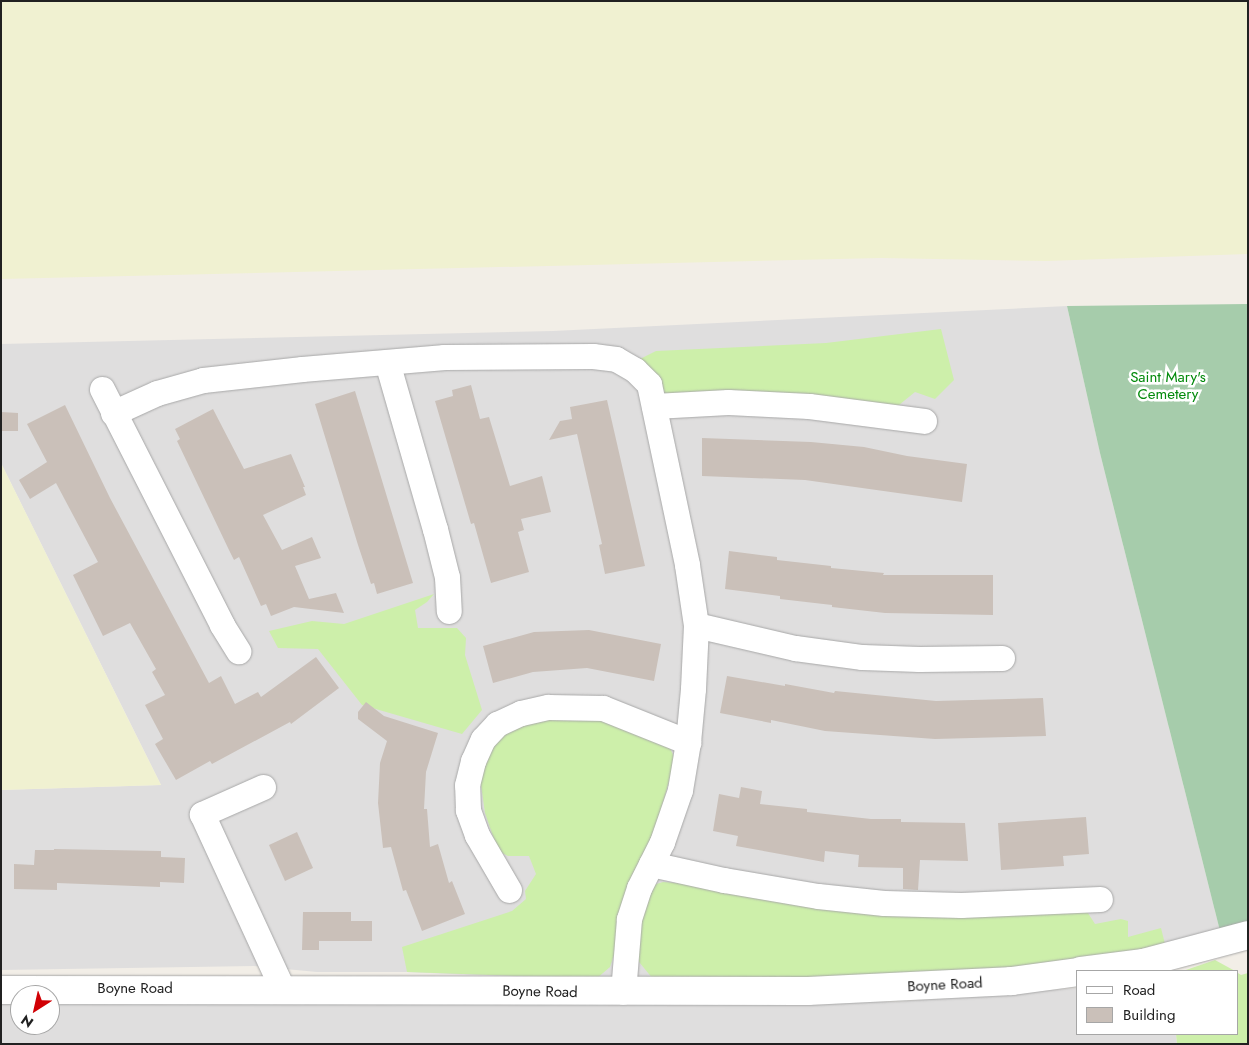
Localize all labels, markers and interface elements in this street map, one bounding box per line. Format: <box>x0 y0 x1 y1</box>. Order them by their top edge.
park label: Saint Mary's Cemetery <box>1130 368 1206 403</box>
legend <box>1076 970 1239 1035</box>
street label: Boyne Road <box>907 974 983 996</box>
text: Road <box>1123 979 1155 1001</box>
street label: Boyne Road <box>97 980 173 998</box>
street label: Boyne Road <box>502 982 578 1002</box>
north arrow <box>10 985 60 1035</box>
text: Building <box>1123 1004 1175 1026</box>
text: N <box>17 1010 37 1033</box>

